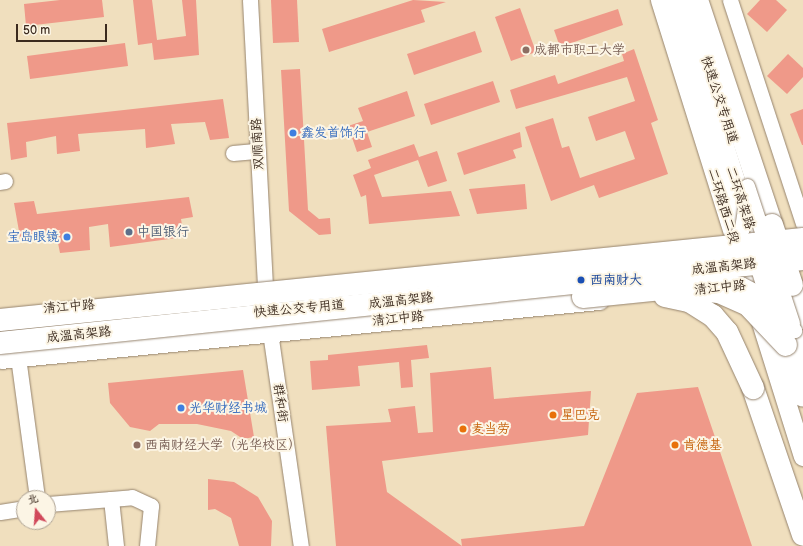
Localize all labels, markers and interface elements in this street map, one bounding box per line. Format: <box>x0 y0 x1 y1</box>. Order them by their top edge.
scale bar <box>18 16 109 42</box>
text: 50 m <box>23 23 50 38</box>
place label: 成都市职工大学 <box>534 42 625 58</box>
marker: 成都市职工大学 <box>521 45 531 55</box>
street label: 快速公交专用道 <box>698 54 740 146</box>
street label: 双顺南路 <box>249 118 267 170</box>
place label: 鑫发首饰行 <box>301 125 366 141</box>
marker: 鑫发首饰行 <box>288 128 298 138</box>
street label: 二环高架路 <box>723 165 757 231</box>
street label: 二环路西二段 <box>704 166 742 246</box>
place label: 中国银行 <box>137 224 189 240</box>
marker: 中国银行 <box>124 227 134 237</box>
place label: 宝岛眼镜 <box>7 229 59 245</box>
marker: 宝岛眼镜 <box>62 232 72 242</box>
street label: 成温高架路 <box>691 256 757 278</box>
place label: 西南财大 <box>590 272 642 288</box>
marker: 西南财大 <box>575 274 587 286</box>
street label: 清江中路 <box>693 278 747 298</box>
street label: 成温高架路 <box>368 290 434 312</box>
street label: 清江中路 <box>42 297 96 317</box>
street label: 快速公交专用道 <box>253 297 345 321</box>
street label: 清江中路 <box>371 309 425 329</box>
street label: 成温高架路 <box>46 324 112 346</box>
street label: 群和街 <box>270 383 290 423</box>
place label: 光华财经书城 <box>189 400 267 416</box>
marker: 光华财经书城 <box>176 403 186 413</box>
place label: 星巴克 <box>561 407 600 423</box>
marker: 星巴克 <box>548 410 558 420</box>
place label: 麦当劳 <box>471 421 510 437</box>
marker: 麦当劳 <box>458 424 468 434</box>
place label: 西南财经大学（光华校区） <box>145 437 301 453</box>
place label: 肯德基 <box>683 437 722 453</box>
marker: 西南财经大学（光华校区） <box>132 440 142 450</box>
marker: 肯德基 <box>670 440 680 450</box>
north arrow <box>16 490 56 530</box>
text: 北 <box>25 491 40 507</box>

